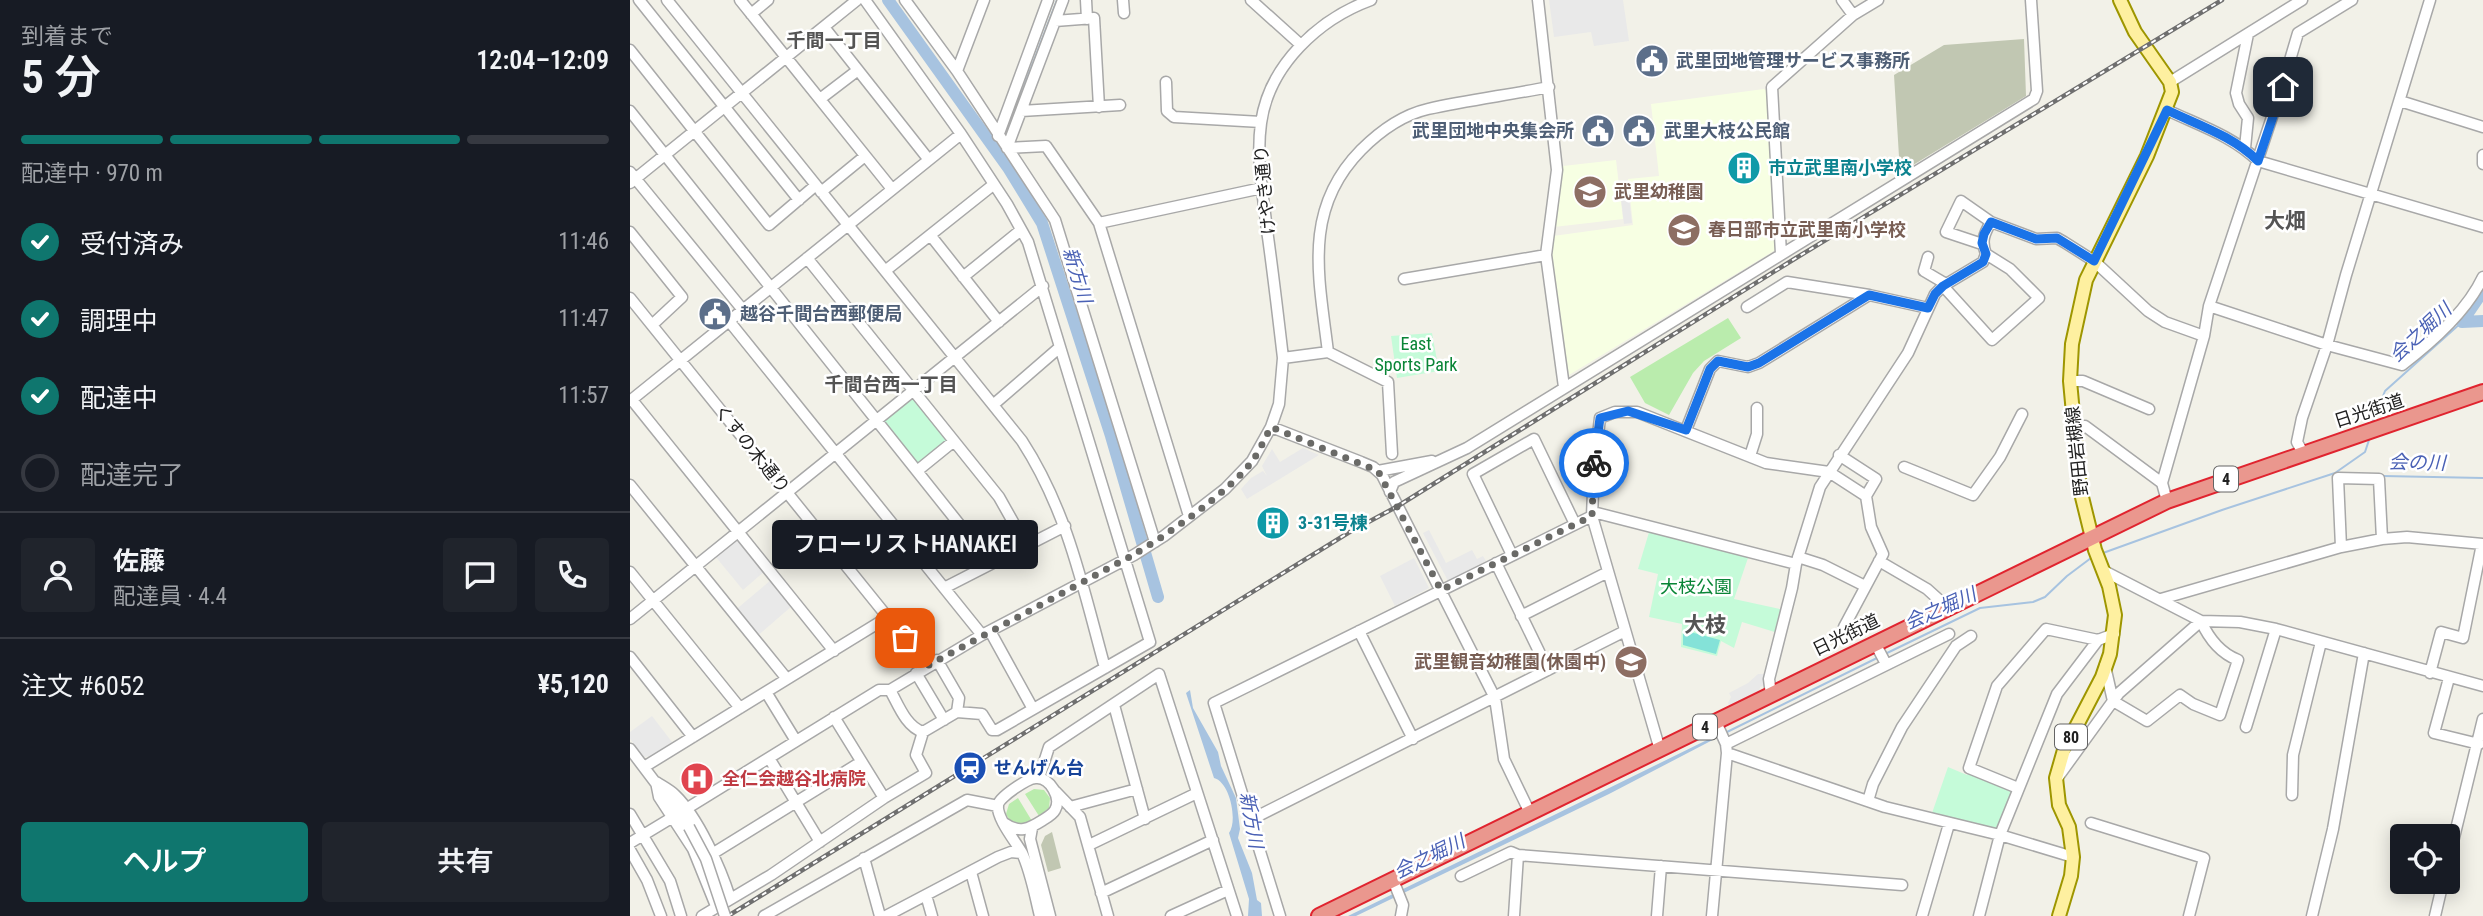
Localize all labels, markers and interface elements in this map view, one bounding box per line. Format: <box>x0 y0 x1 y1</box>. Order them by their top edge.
text: 到着まで <box>21 23 113 50</box>
district label: 千間一丁目 <box>786 29 882 52</box>
public building icon: 武里団地管理サービス事務所 <box>1633 42 1671 80</box>
text: 12:04–12:09 <box>476 45 609 75</box>
text: 5 分 <box>21 50 101 104</box>
place label: 武里団地管理サービス事務所 <box>1676 50 1910 71</box>
pin <box>2253 57 2313 117</box>
icon: home <box>2264 68 2302 106</box>
public building icon: 武里団地中央集会所 <box>1579 112 1617 150</box>
public building icon: 武里大枝公民館 <box>1620 112 1658 150</box>
place label: 武里団地中央集会所 <box>1412 120 1574 141</box>
place label: 武里大枝公民館 <box>1664 120 1790 141</box>
street label: けやき通り <box>1250 144 1279 236</box>
building icon: 市立武里南小学校 <box>1725 149 1763 187</box>
place label: 市立武里南小学校 <box>1768 157 1912 178</box>
text: 配達中 · 970 m <box>21 160 163 187</box>
school or university icon: 武里幼稚園 <box>1571 173 1609 211</box>
place label: 武里幼稚園 <box>1614 181 1704 202</box>
district label: 大畑 <box>2264 209 2306 233</box>
school or university icon: 春日部市立武里南小学校 <box>1665 211 1703 249</box>
place label: 春日部市立武里南小学校 <box>1708 219 1906 240</box>
icon: check <box>21 223 59 261</box>
text: 11:46 <box>558 228 609 255</box>
text: 受付済み <box>80 229 184 259</box>
water label: 新方川 <box>1058 245 1097 308</box>
public building icon: 越谷千間台西郵便局 <box>696 295 734 333</box>
water label: 会之堀川 <box>2385 297 2457 367</box>
icon: check <box>21 300 59 338</box>
place label: 越谷千間台西郵便局 <box>740 303 902 324</box>
text: 11:47 <box>558 305 609 332</box>
text: 調理中 <box>80 306 158 336</box>
park label: East Sports Park <box>1375 333 1457 375</box>
district label: 千間台西一丁目 <box>824 373 958 396</box>
icon: check <box>21 377 59 415</box>
text: 11:57 <box>558 382 609 409</box>
text: 配達中 <box>80 383 158 413</box>
street label: 日光街道 <box>2331 389 2406 432</box>
street label: くすの木通り <box>710 400 795 497</box>
street label: 野田岩槻線 <box>2061 405 2092 497</box>
courier <box>1559 428 1629 498</box>
icon: bike <box>1575 444 1613 482</box>
water label: 会の川 <box>2388 451 2448 475</box>
text: 配達完了 <box>80 460 184 490</box>
road number: 4 <box>2214 466 2238 492</box>
building icon: 3-31号棟 <box>1254 504 1292 542</box>
place label: 3-31号棟 <box>1298 512 1368 533</box>
callout: フローリストHANAKEI <box>772 519 1038 568</box>
text: フローリストHANAKEI <box>793 531 1017 558</box>
button: person <box>21 538 95 612</box>
button: chat <box>443 538 517 612</box>
button: phone <box>535 538 609 612</box>
text: 佐藤 <box>113 546 165 576</box>
park label: 大枝公園 <box>1660 576 1732 597</box>
water label: 会之堀川 <box>1901 582 1981 634</box>
text: 配達員 · 4.4 <box>113 583 227 610</box>
pin <box>875 608 935 668</box>
street label: 日光街道 <box>1809 609 1883 660</box>
district label: 大枝 <box>1684 613 1726 637</box>
icon: bag <box>886 619 924 657</box>
school or university icon: 武里観音幼稚園(休園中) <box>1612 643 1650 681</box>
place label: 武里観音幼稚園(休園中) <box>1414 651 1606 673</box>
text: ¥5,120 <box>538 669 609 699</box>
text: 注文 #6052 <box>21 671 145 701</box>
road number: 4 <box>1693 714 1717 740</box>
road number: 80 <box>2055 724 2087 750</box>
station icon: せんげん台 <box>951 749 989 787</box>
place label: せんげん台 <box>994 757 1084 778</box>
hospital icon: 全仁会越谷北病院 <box>678 760 716 798</box>
place label: 全仁会越谷北病院 <box>722 768 866 789</box>
water label: 新方川 <box>1235 790 1268 852</box>
button: ヘルプ <box>21 822 308 902</box>
button: 共有 <box>322 822 609 902</box>
map controls <box>2390 824 2460 894</box>
button: locate <box>2390 824 2460 894</box>
water label: 会之堀川 <box>1390 829 1470 883</box>

